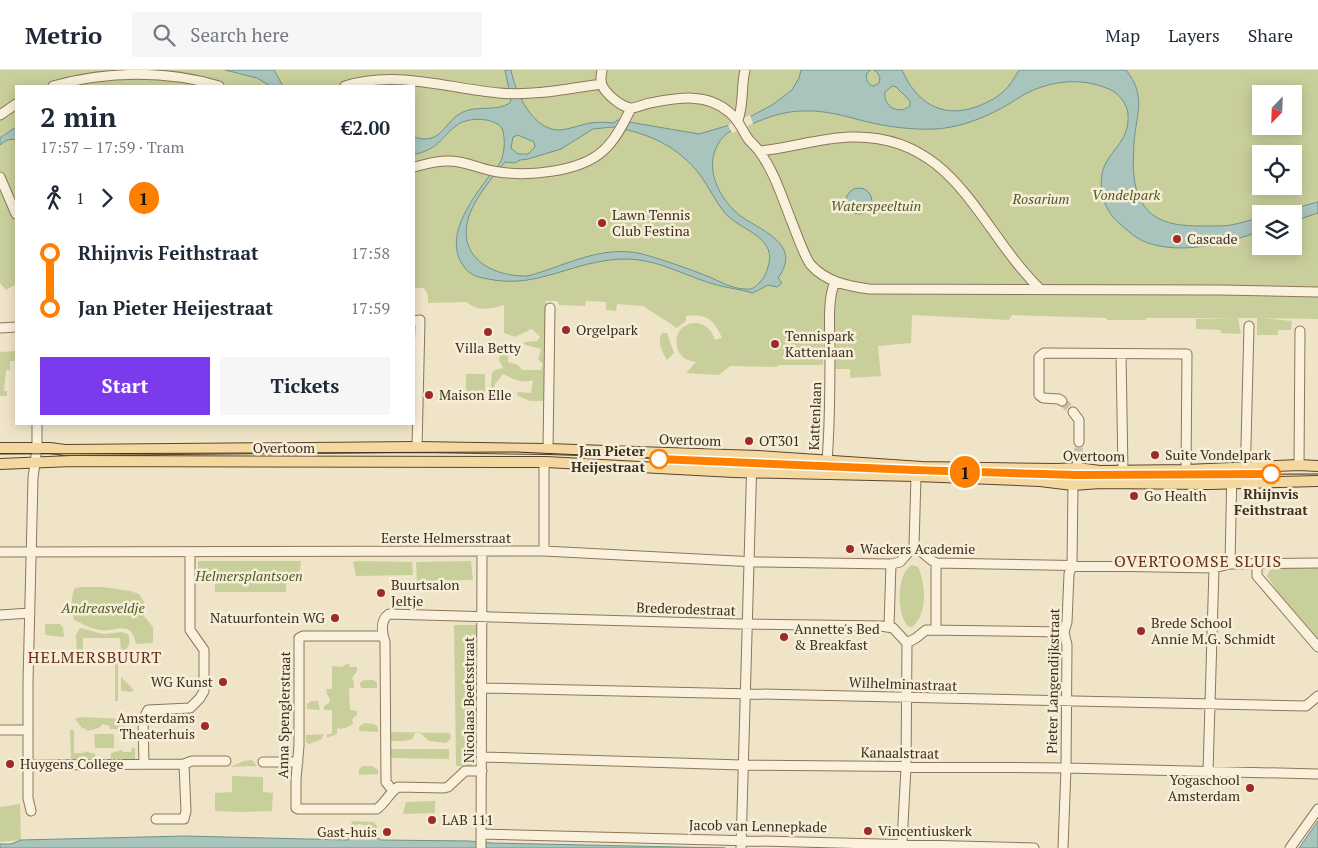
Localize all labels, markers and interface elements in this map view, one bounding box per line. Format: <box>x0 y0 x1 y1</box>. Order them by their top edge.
search box <box>132 12 482 57</box>
text: Metrio <box>25 19 102 51</box>
icon: search <box>150 21 178 49</box>
text: Search here <box>190 22 289 47</box>
text: Map <box>1105 23 1140 47</box>
text: Layers <box>1168 23 1220 47</box>
text: Share <box>1248 23 1293 47</box>
north arrow <box>1252 85 1302 135</box>
map controls <box>1252 85 1302 255</box>
text: 2 min <box>40 98 117 135</box>
text: €2.00 <box>341 115 390 140</box>
text: 17:57 – 17:59 · Tram <box>40 136 184 158</box>
button: locate <box>1252 145 1302 195</box>
icon: walk <box>40 184 68 212</box>
icon: forward <box>93 184 121 212</box>
park label: Vondelpark <box>1092 185 1161 204</box>
text: 1 <box>139 186 149 210</box>
text: 1 <box>76 187 85 209</box>
park label: Rosarium <box>1011 189 1070 208</box>
park label: Waterspeeltuin <box>831 196 921 215</box>
place label: Lawn Tennis Club Festina <box>612 205 690 240</box>
button: layers <box>1252 205 1302 255</box>
marker: Lawn Tennis Club Festina <box>596 217 608 229</box>
place label: Cascade <box>1187 229 1238 248</box>
marker: Cascade <box>1171 233 1183 245</box>
text: Rhijnvis Feithstraat <box>78 240 259 265</box>
text: 17:58 <box>351 242 390 264</box>
text: Jan Pieter Heijestraat <box>78 295 273 320</box>
text: 17:59 <box>351 297 390 319</box>
place label: Orgelpark <box>576 320 639 339</box>
marker: Orgelpark <box>560 324 572 336</box>
marker: Villa Betty <box>482 326 494 338</box>
place label: Tennispark Kattenlaan <box>785 326 855 361</box>
place label: Villa Betty <box>455 338 522 357</box>
marker: Tennispark Kattenlaan <box>769 338 781 350</box>
button: Start <box>40 357 210 415</box>
button: Tickets <box>220 357 390 415</box>
street label: Kattenlaan <box>804 381 825 451</box>
place label: Maison Elle <box>439 385 512 404</box>
marker: Maison Elle <box>423 389 435 401</box>
street label: Overtoom <box>659 429 722 450</box>
place label: OT301 <box>759 431 800 450</box>
marker: OT301 <box>743 435 755 447</box>
street label: Overtoom <box>253 438 315 457</box>
place label: Jan Pieter Heijestraat <box>571 441 645 476</box>
street label: Overtoom <box>1063 445 1125 466</box>
place label: Suite Vondelpark <box>1165 445 1272 464</box>
marker: Jan Pieter Heijestraat <box>649 449 669 469</box>
marker: Suite Vondelpark <box>1149 449 1161 461</box>
line badge: 1 <box>949 456 981 488</box>
text: 1 <box>960 460 970 484</box>
marker: Rhijnvis Feithstraat <box>1261 464 1281 484</box>
place label: Rhijnvis Feithstraat <box>1234 484 1308 519</box>
place label: Go Health <box>1144 486 1207 505</box>
marker: Go Health <box>1128 490 1140 502</box>
street label: Eerste Helmersstraat <box>381 528 512 547</box>
place label: Wackers Academie <box>860 539 975 558</box>
marker: Wackers Academie <box>844 543 856 555</box>
district label: OVERTOOMSE SLUIS <box>1114 550 1282 572</box>
park label: Helmersplantsoen <box>194 566 303 585</box>
place label: Buurtsalon Jeltje <box>391 575 460 610</box>
marker: Buurtsalon Jeltje <box>375 587 387 599</box>
street label: Brederodestraat <box>636 597 737 620</box>
park label: Andreasveldje <box>60 598 145 617</box>
street label: Pieter Langendijkstraat <box>1042 607 1063 754</box>
place label: Natuurfontein WG <box>210 608 325 627</box>
marker: Natuurfontein WG <box>329 612 341 624</box>
place label: Brede School Annie M.G. Schmidt <box>1151 613 1276 648</box>
place label: Annette's Bed & Breakfast <box>794 619 880 654</box>
marker: Brede School Annie M.G. Schmidt <box>1135 625 1147 637</box>
marker: Annette's Bed & Breakfast <box>778 631 790 643</box>
street label: Nicolaas Beetsstraat <box>459 636 478 763</box>
district label: HELMERSBUURT <box>28 646 162 668</box>
street label: Anna Spenglerstraat <box>273 650 294 779</box>
place label: WG Kunst <box>151 672 214 691</box>
street label: Wilhelminastraat <box>848 672 958 695</box>
marker: WG Kunst <box>217 676 229 688</box>
place label: Amsterdams Theaterhuis <box>117 708 195 743</box>
marker: Amsterdams Theaterhuis <box>199 720 211 732</box>
street label: Kanaalstraat <box>860 742 940 763</box>
place label: Huygens College <box>20 754 124 773</box>
marker: Huygens College <box>4 758 16 770</box>
place label: Yogaschool Amsterdam <box>1168 770 1240 805</box>
marker: Yogaschool Amsterdam <box>1244 782 1256 794</box>
place label: LAB 111 <box>442 810 494 829</box>
marker: LAB 111 <box>426 814 438 826</box>
street label: Jacob van Lennepkade <box>689 815 827 836</box>
place label: Vincentiuskerk <box>878 821 973 840</box>
place label: Gast-huis <box>317 822 377 841</box>
marker: Vincentiuskerk <box>862 825 874 837</box>
marker: Gast-huis <box>381 826 393 838</box>

